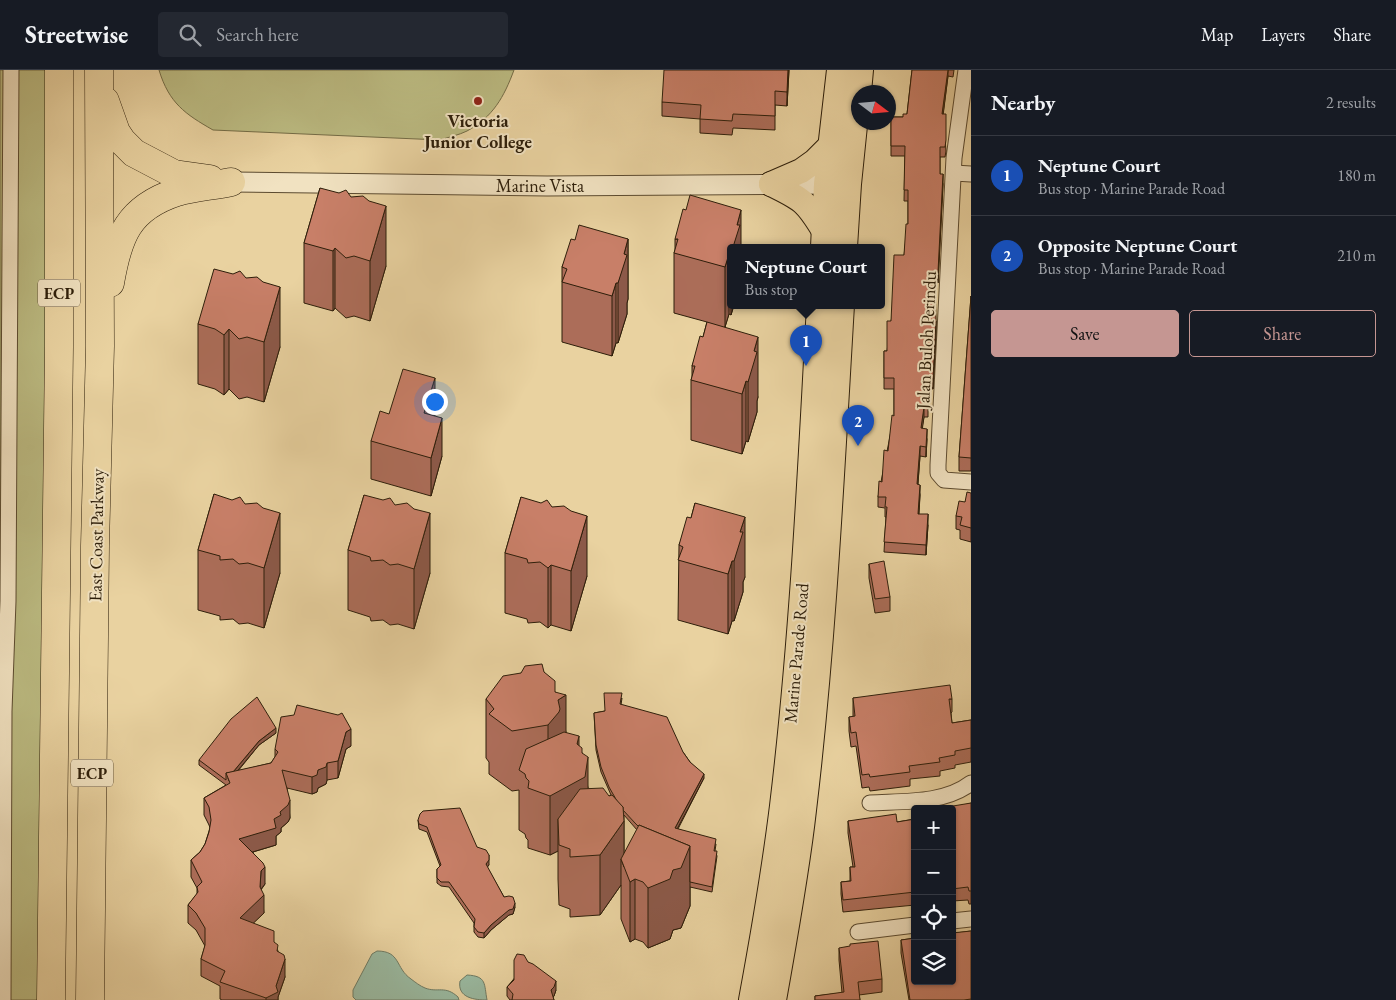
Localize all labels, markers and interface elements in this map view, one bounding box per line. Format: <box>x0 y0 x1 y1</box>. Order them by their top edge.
search box <box>158 12 508 57</box>
text: Streetwise <box>25 19 128 50</box>
icon: search <box>176 21 204 49</box>
text: Search here <box>216 22 299 47</box>
text: Map <box>1201 23 1233 46</box>
text: Layers <box>1261 23 1305 46</box>
text: Share <box>1333 23 1371 46</box>
north arrow <box>851 85 896 130</box>
text: Nearby <box>991 89 1055 116</box>
text: 2 results <box>1326 92 1376 113</box>
marker: Victoria Junior College <box>472 95 484 107</box>
place label: Victoria Junior College <box>422 109 532 153</box>
text: Neptune Court <box>1038 153 1160 178</box>
text: 1 <box>1003 165 1011 186</box>
text: 180 m <box>1337 165 1376 186</box>
street label: Marine Vista <box>496 174 585 197</box>
text: Bus stop · Marine Parade Road <box>1038 178 1225 199</box>
text: Opposite Neptune Court <box>1038 233 1237 258</box>
popup <box>727 244 885 309</box>
text: 2 <box>1003 245 1011 266</box>
text: 210 m <box>1337 245 1376 266</box>
text: Neptune Court <box>745 254 867 279</box>
text: Bus stop · Marine Parade Road <box>1038 258 1225 279</box>
street label: Jalan Buloh Perindu <box>911 270 941 412</box>
text: Bus stop <box>745 279 797 300</box>
road number: ECP <box>38 280 80 307</box>
button: Save <box>991 310 1179 357</box>
button: Share <box>1189 310 1376 357</box>
pin: 1 <box>790 325 822 366</box>
your location <box>422 389 448 415</box>
pin: 2 <box>842 405 874 446</box>
street label: East Coast Parkway <box>83 468 109 602</box>
street label: Marine Parade Road <box>778 581 814 724</box>
road number: ECP <box>71 760 113 786</box>
map controls <box>911 805 956 985</box>
button: + <box>911 805 956 850</box>
button: − <box>911 850 956 895</box>
button: locate <box>911 895 956 940</box>
button: layers <box>911 940 956 985</box>

